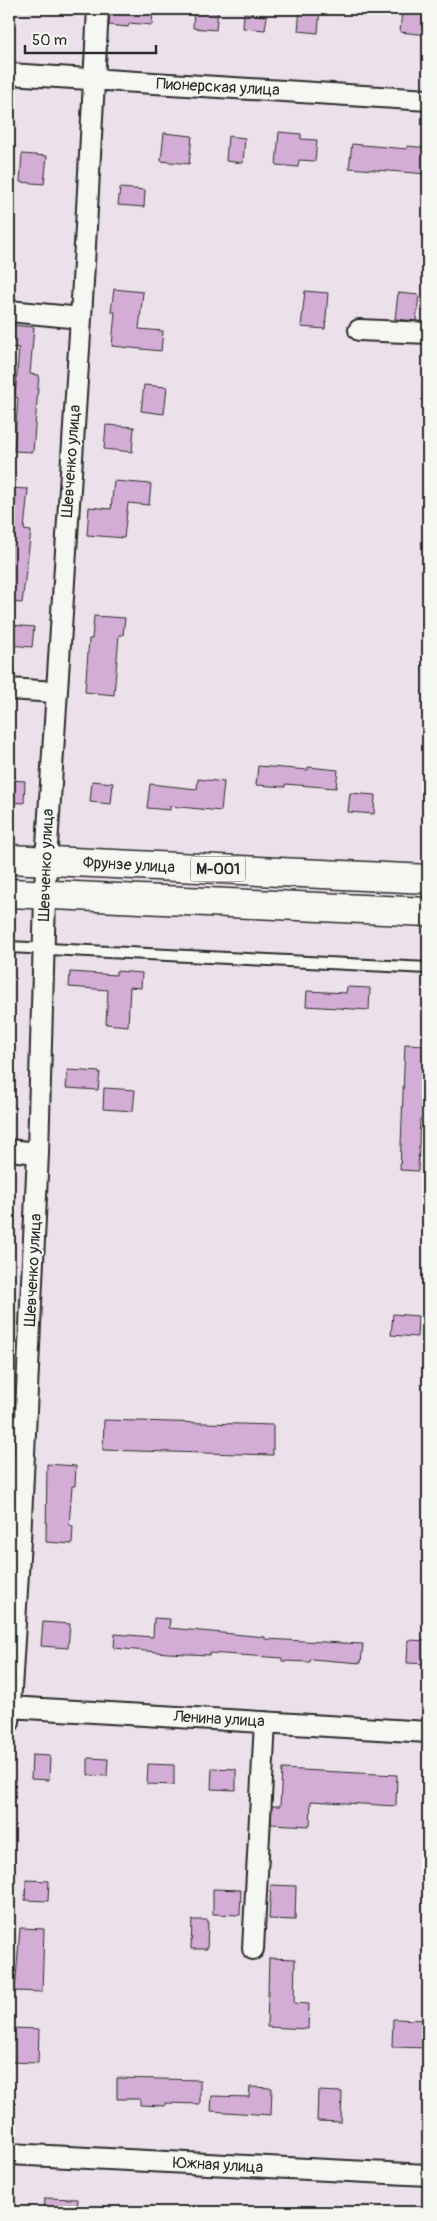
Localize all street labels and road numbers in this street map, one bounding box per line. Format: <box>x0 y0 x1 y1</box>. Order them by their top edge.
street label: Пионерская улица <box>156 74 280 100</box>
street label: Шевченко улица <box>57 404 85 518</box>
street label: Шевченко улица <box>34 808 58 922</box>
street label: Фрунзе улица <box>83 853 175 877</box>
road number: M-001 <box>190 856 246 882</box>
street label: Шевченко улица <box>20 1213 46 1327</box>
street label: Ленина улица <box>172 1707 265 1731</box>
street label: Южная улица <box>172 2153 264 2177</box>

